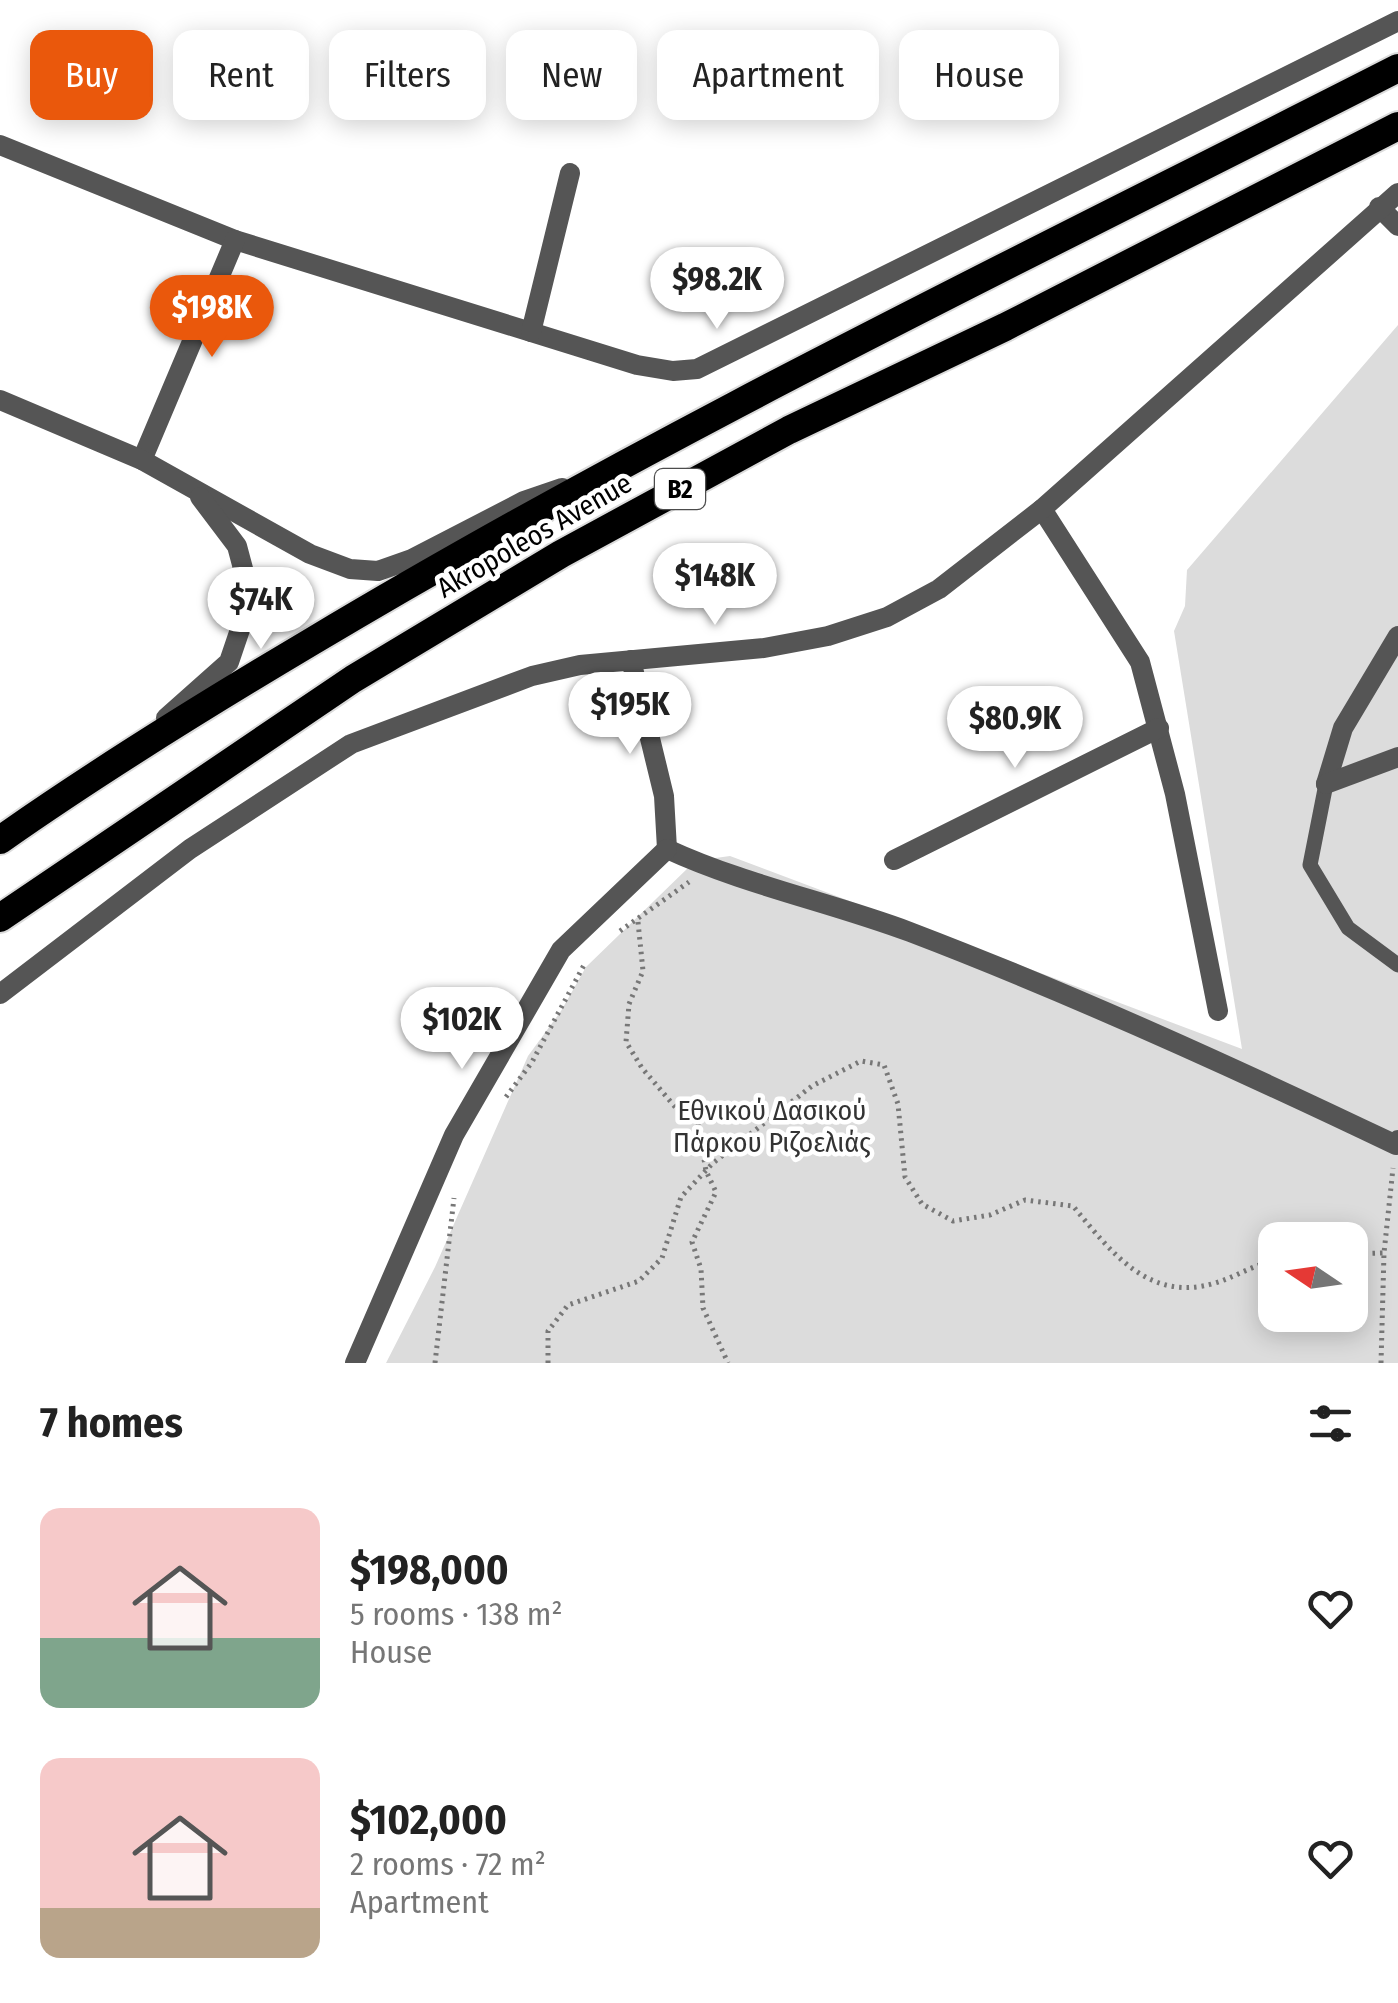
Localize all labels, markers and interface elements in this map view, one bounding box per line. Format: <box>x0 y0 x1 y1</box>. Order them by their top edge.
chip: Buy <box>30 30 153 120</box>
chip: Rent <box>173 30 309 120</box>
chip: Filters <box>329 30 486 120</box>
chip: New <box>506 30 637 120</box>
chip: Apartment <box>657 30 879 120</box>
chip: House <box>899 30 1059 120</box>
pin: $98.2K <box>636 247 798 332</box>
text: $98.2K <box>672 260 762 298</box>
pin: $198K <box>142 275 282 360</box>
text: $198K <box>172 288 252 326</box>
street label: Akropoleos Avenue <box>431 466 638 605</box>
road number: B2 <box>655 469 705 509</box>
pin: $148K <box>645 543 785 628</box>
text: $148K <box>675 556 755 594</box>
pin: $74K <box>202 567 320 652</box>
text: $74K <box>229 580 293 618</box>
pin: $195K <box>560 672 700 757</box>
text: $195K <box>590 685 670 723</box>
pin: $80.9K <box>934 686 1096 771</box>
text: $80.9K <box>969 699 1061 737</box>
pin: $102K <box>392 987 532 1072</box>
text: $102K <box>423 1000 501 1038</box>
park label: Εθνικού Δασικού Πάρκου Ριζοελιάς <box>673 1094 871 1159</box>
north arrow <box>1258 1222 1368 1332</box>
map controls <box>1258 1222 1368 1332</box>
icon: filters <box>1303 1396 1358 1451</box>
text: 7 homes <box>40 1398 183 1448</box>
text: $198,000 <box>350 1545 509 1595</box>
icon: home <box>120 1548 240 1668</box>
icon: heart <box>1303 1581 1358 1636</box>
text: 5 rooms · 138 m² <box>350 1595 563 1633</box>
text: House <box>350 1633 432 1671</box>
text: $102,000 <box>350 1795 507 1845</box>
icon: home <box>120 1798 240 1918</box>
icon: heart <box>1303 1831 1358 1886</box>
text: 2 rooms · 72 m² <box>350 1845 546 1883</box>
text: Apartment <box>350 1883 489 1921</box>

